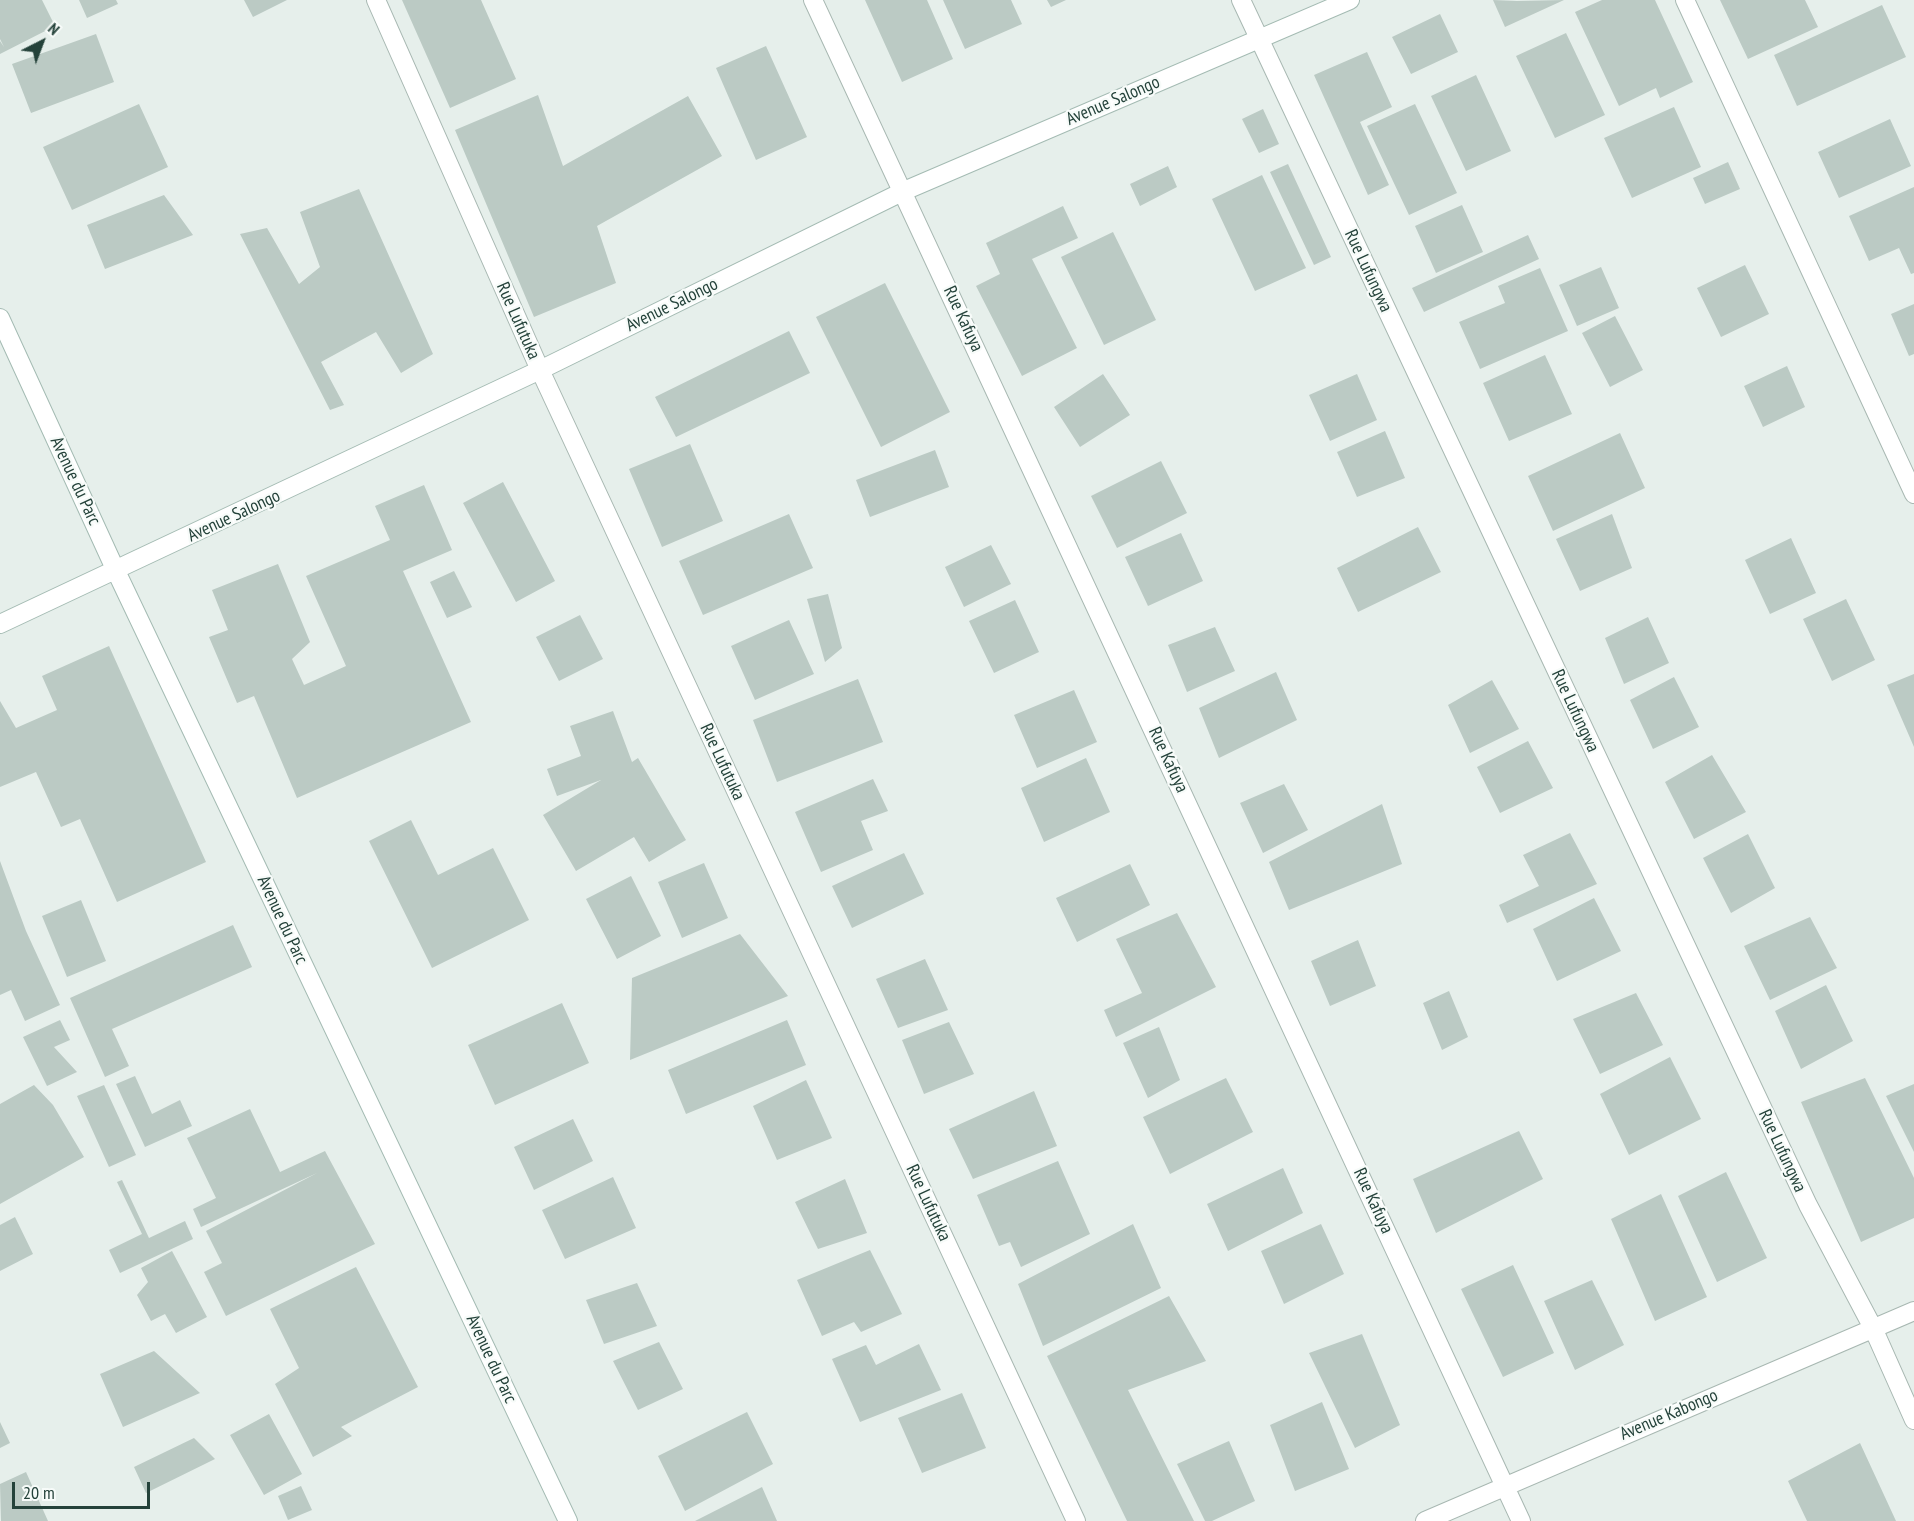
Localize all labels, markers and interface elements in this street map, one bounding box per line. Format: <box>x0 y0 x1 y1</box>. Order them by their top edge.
north arrow <box>12 12 72 72</box>
text: N <box>44 18 64 39</box>
street label: Avenue Salongo <box>1063 72 1163 130</box>
street label: Rue Lufungwa <box>1339 226 1397 316</box>
street label: Avenue Salongo <box>622 273 722 337</box>
street label: Rue Lufutuka <box>491 279 545 363</box>
street label: Rue Kafuya <box>938 283 988 355</box>
street label: Avenue du Parc <box>45 433 105 529</box>
street label: Avenue Salongo <box>184 485 284 547</box>
street label: Rue Lufungwa <box>1546 666 1604 756</box>
street label: Rue Lufutuka <box>695 720 749 804</box>
street label: Rue Kafuya <box>1143 724 1193 796</box>
street label: Avenue du Parc <box>252 872 312 968</box>
street label: Rue Lufungwa <box>1753 1106 1811 1196</box>
street label: Rue Lufutuka <box>901 1161 955 1245</box>
street label: Rue Kafuya <box>1348 1165 1398 1237</box>
street label: Avenue du Parc <box>461 1311 521 1407</box>
street label: Avenue Kabongo <box>1617 1385 1721 1445</box>
scale bar <box>15 1470 153 1508</box>
text: 20 m <box>23 1481 55 1504</box>

